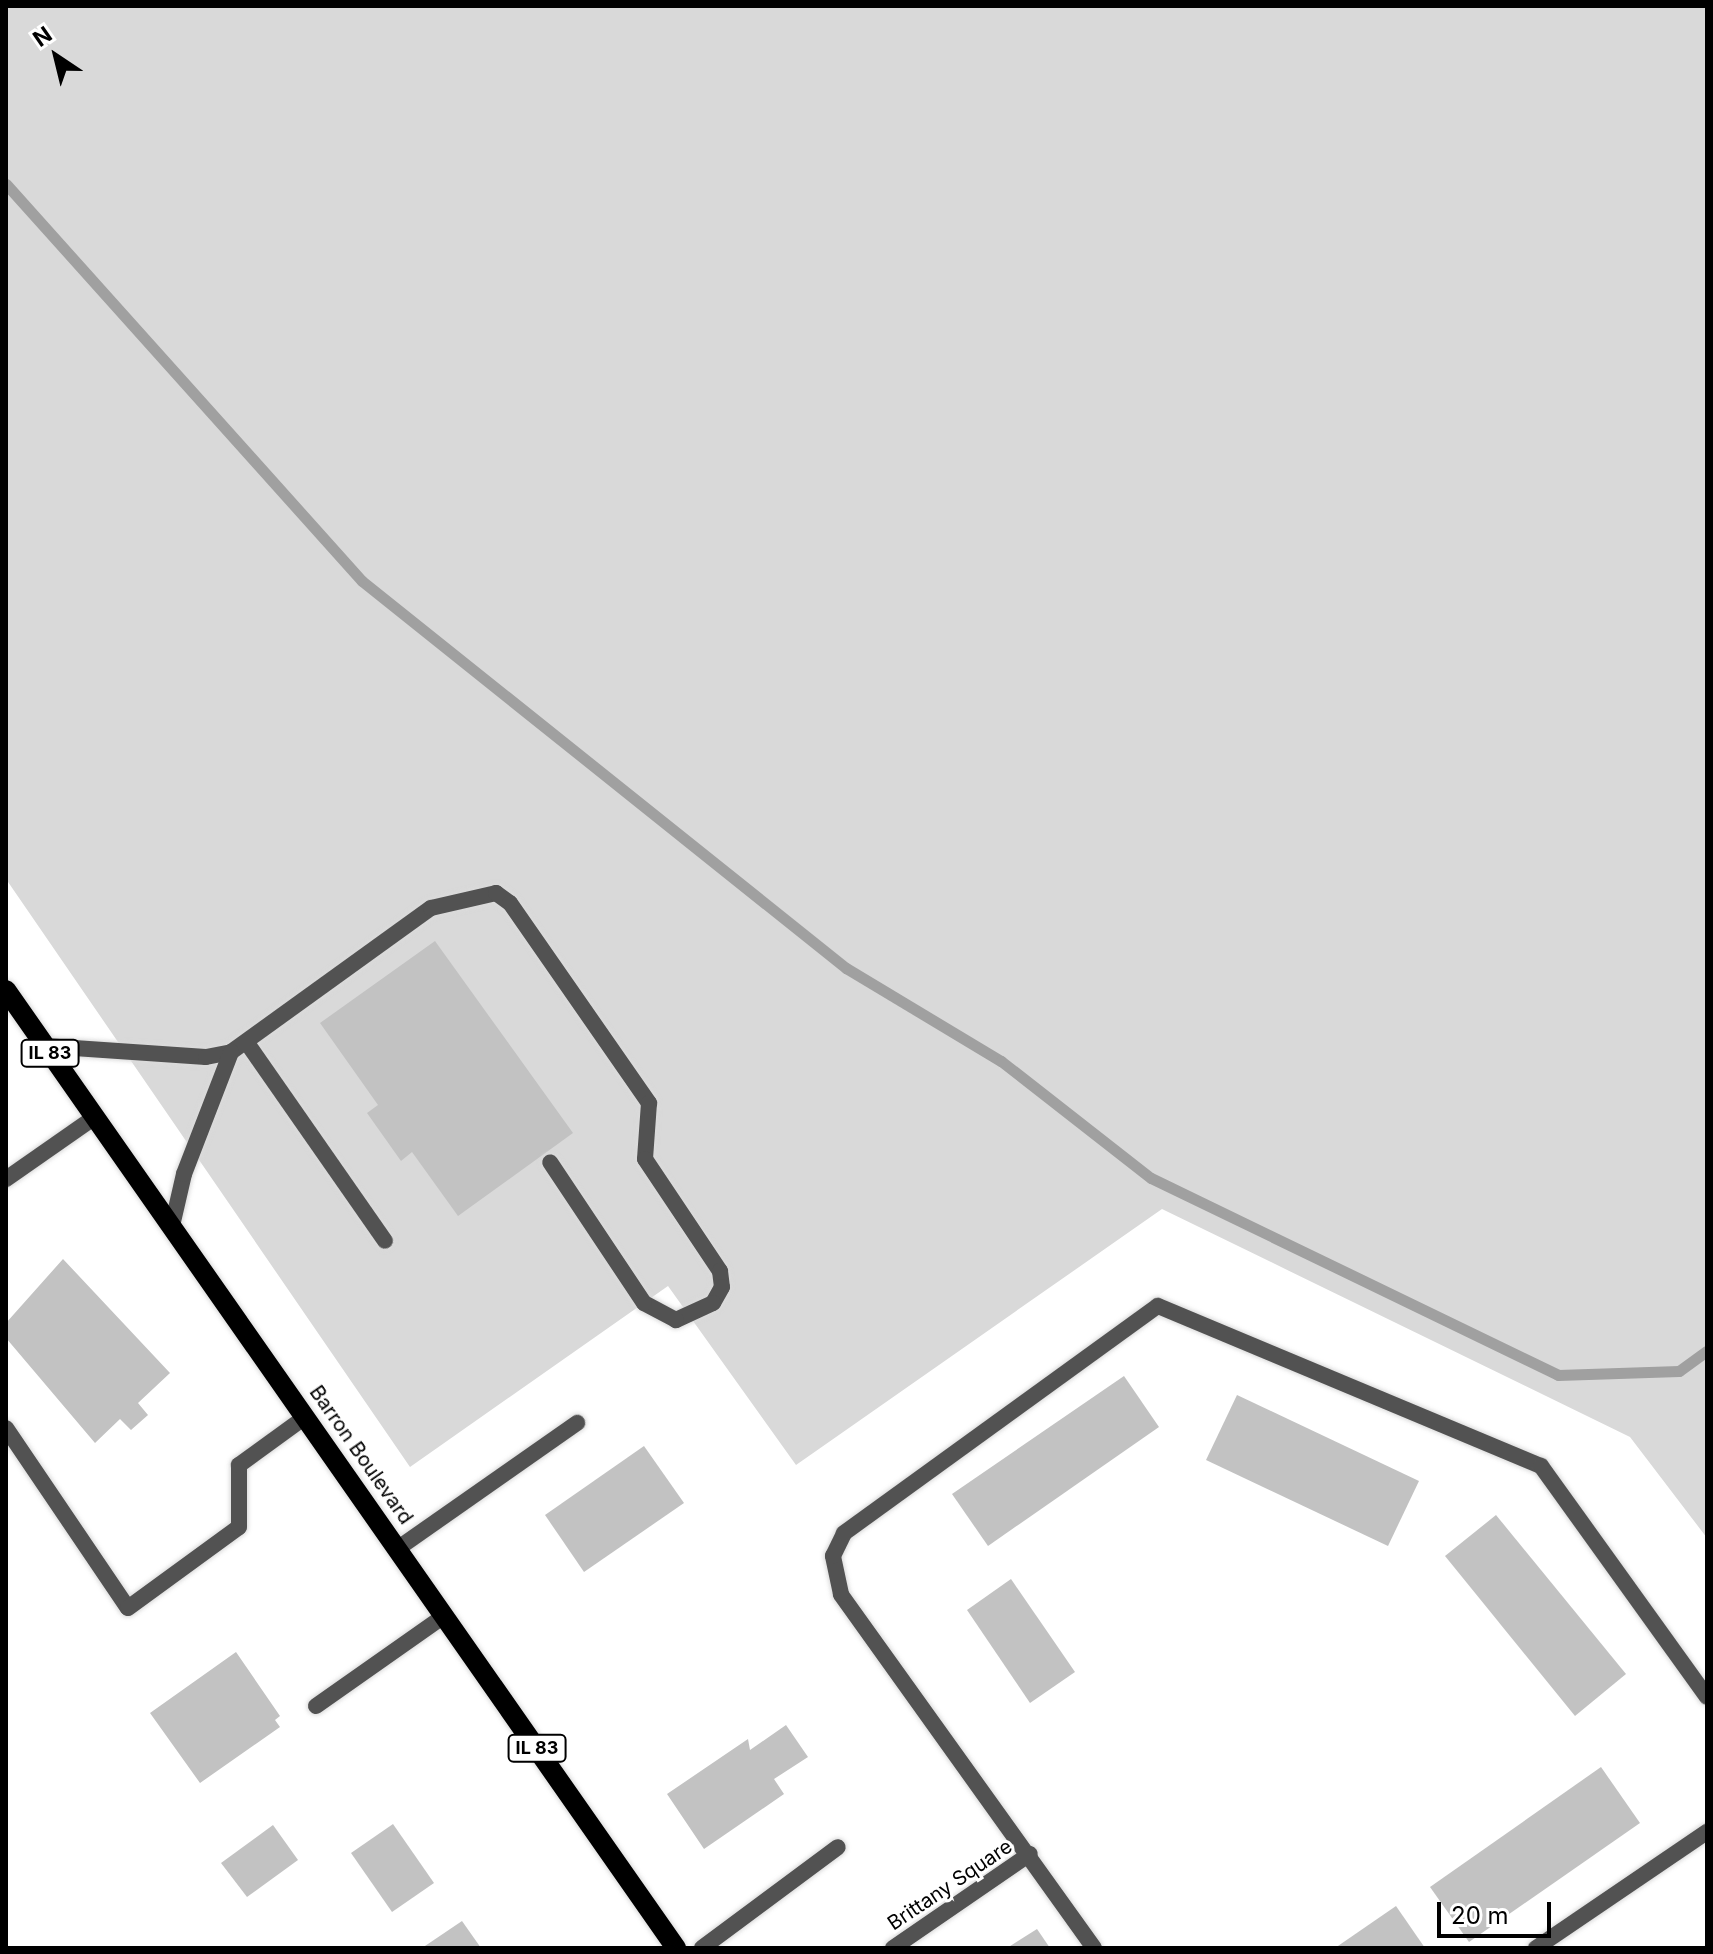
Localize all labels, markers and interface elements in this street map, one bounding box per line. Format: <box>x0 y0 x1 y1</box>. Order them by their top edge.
north arrow <box>16 16 96 96</box>
text: N <box>28 21 57 52</box>
road number: IL 83 <box>20 1039 80 1067</box>
street label: Barron Boulevard <box>304 1381 418 1529</box>
road number: IL 83 <box>507 1734 567 1762</box>
street label: Brittany Square <box>883 1834 1017 1936</box>
scale bar <box>1441 1886 1555 1936</box>
text: 20 m <box>1451 1901 1509 1930</box>

